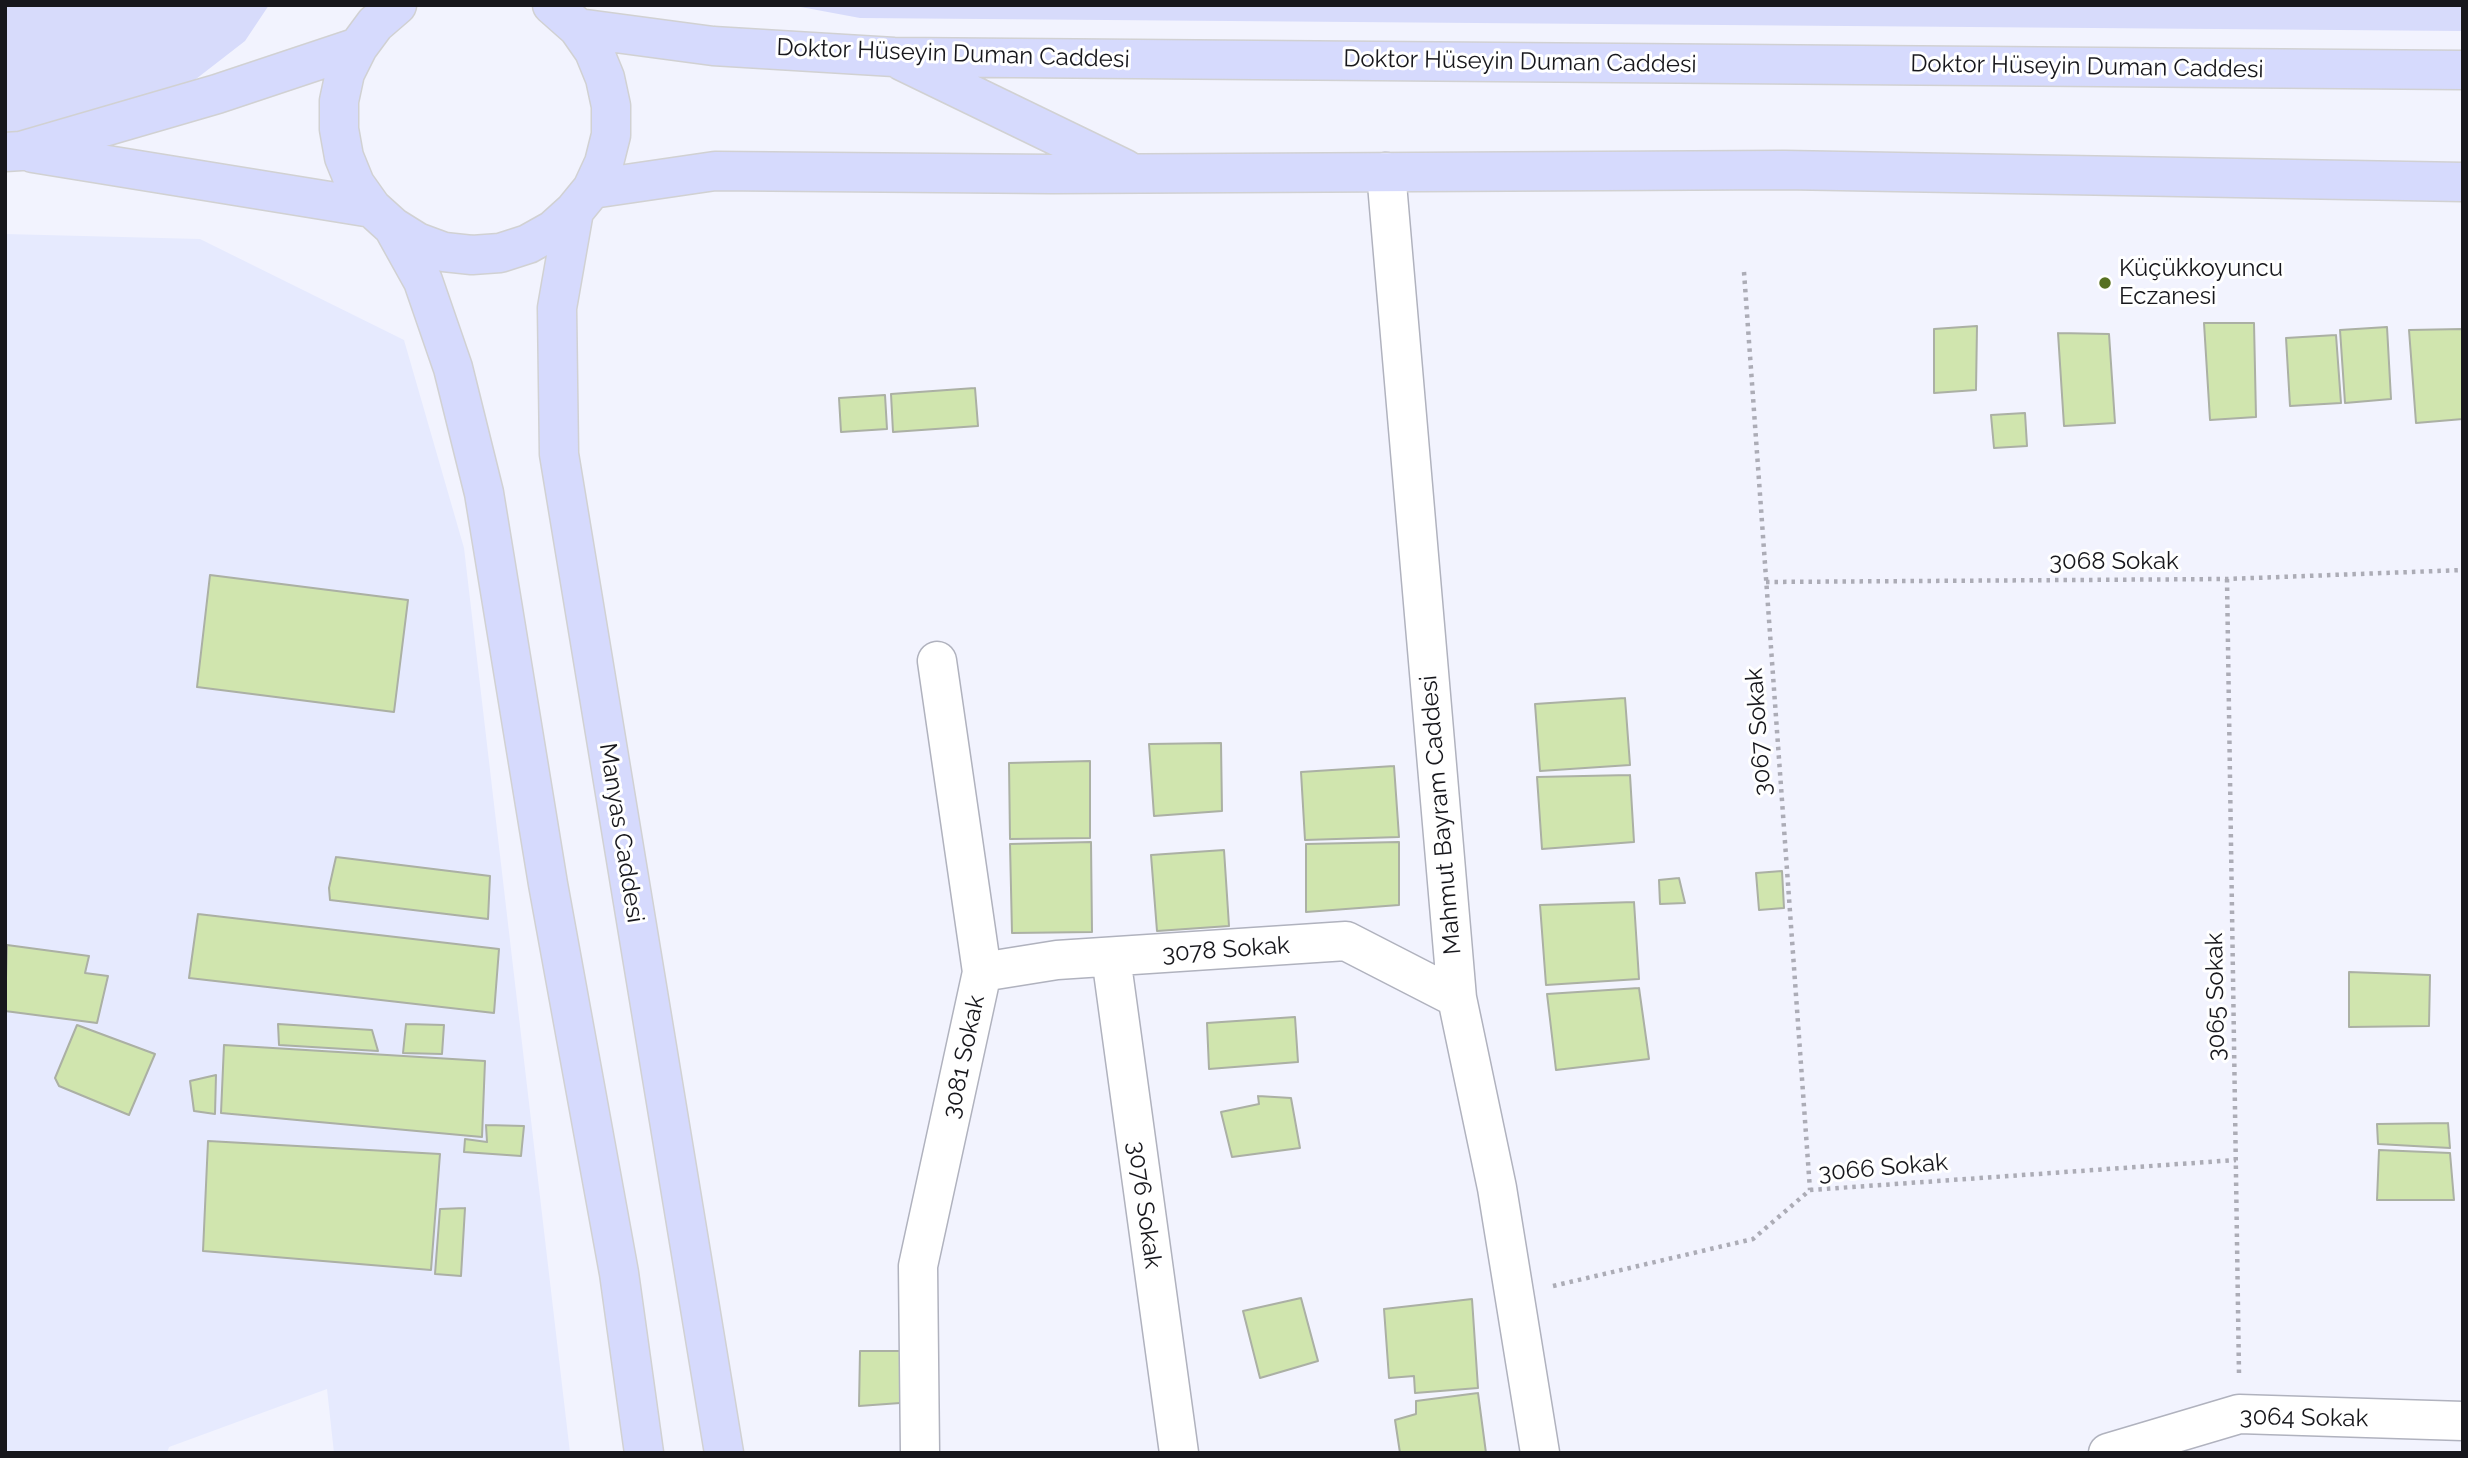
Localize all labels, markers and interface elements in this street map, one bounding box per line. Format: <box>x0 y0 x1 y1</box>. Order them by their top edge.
street label: Doktor Hüseyin Duman Caddesi <box>776 33 1130 75</box>
street label: Doktor Hüseyin Duman Caddesi <box>1343 45 1697 79</box>
street label: Doktor Hüseyin Duman Caddesi <box>1910 50 2264 84</box>
place label: Küçükkoyuncu Eczanesi <box>2119 255 2283 311</box>
marker: Küçükkoyuncu Eczanesi <box>2097 275 2113 291</box>
street label: 3068 Sokak <box>2049 548 2179 576</box>
street label: 3067 Sokak <box>1740 667 1778 797</box>
street label: Mahmut Bayram Caddesi <box>1414 674 1468 956</box>
street label: Manyas Caddesi <box>593 741 649 925</box>
street label: 3078 Sokak <box>1161 931 1291 969</box>
street label: 3065 Sokak <box>2200 933 2232 1061</box>
street label: 3081 Sokak <box>937 993 991 1121</box>
street label: 3076 Sokak <box>1121 1140 1167 1270</box>
street label: 3066 Sokak <box>1817 1148 1949 1188</box>
street label: 3064 Sokak <box>2239 1402 2369 1434</box>

